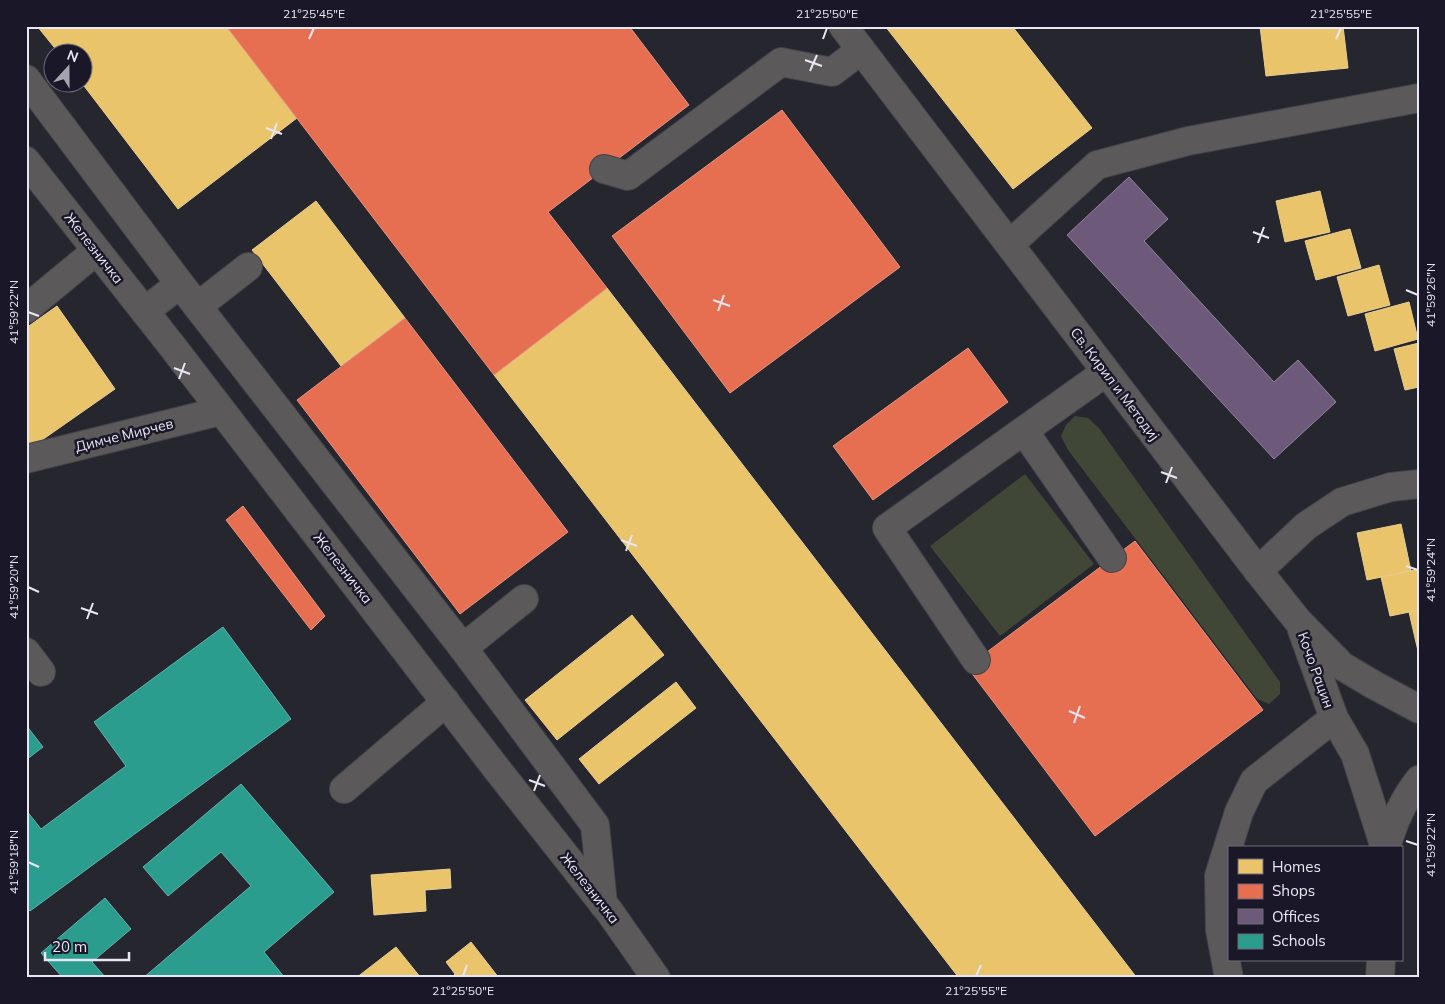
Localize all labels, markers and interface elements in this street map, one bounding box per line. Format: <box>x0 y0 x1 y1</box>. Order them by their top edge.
text: 21°25'45"E <box>283 6 345 21</box>
text: 21°25'50"E <box>796 6 858 21</box>
text: 21°25'55"E <box>1310 6 1372 21</box>
north arrow <box>42 42 92 92</box>
text: N <box>64 46 81 66</box>
street label: Железничка <box>61 209 127 287</box>
text: 41°59'26"N <box>1423 263 1438 327</box>
text: 41°59'22"N <box>6 280 21 344</box>
street label: Св. Кирил и Методиј <box>1067 324 1163 444</box>
street label: Димче Мирчев <box>73 414 175 456</box>
street label: Железничка <box>310 529 376 607</box>
text: 41°59'24"N <box>1423 538 1438 602</box>
text: 41°59'20"N <box>6 555 21 619</box>
street label: Кочо Рацин <box>1294 629 1338 711</box>
text: 41°59'22"N <box>1423 813 1438 877</box>
text: 41°59'18"N <box>6 830 21 894</box>
legend <box>1228 846 1402 962</box>
street label: Железничка <box>557 849 623 927</box>
text: Homes <box>1272 857 1321 876</box>
text: Shops <box>1272 881 1315 900</box>
text: Offices <box>1272 907 1320 926</box>
scale bar <box>45 929 129 961</box>
text: Schools <box>1272 931 1326 950</box>
text: 20 m <box>52 937 87 956</box>
text: 21°25'50"E <box>432 983 494 998</box>
text: 21°25'55"E <box>945 983 1007 998</box>

